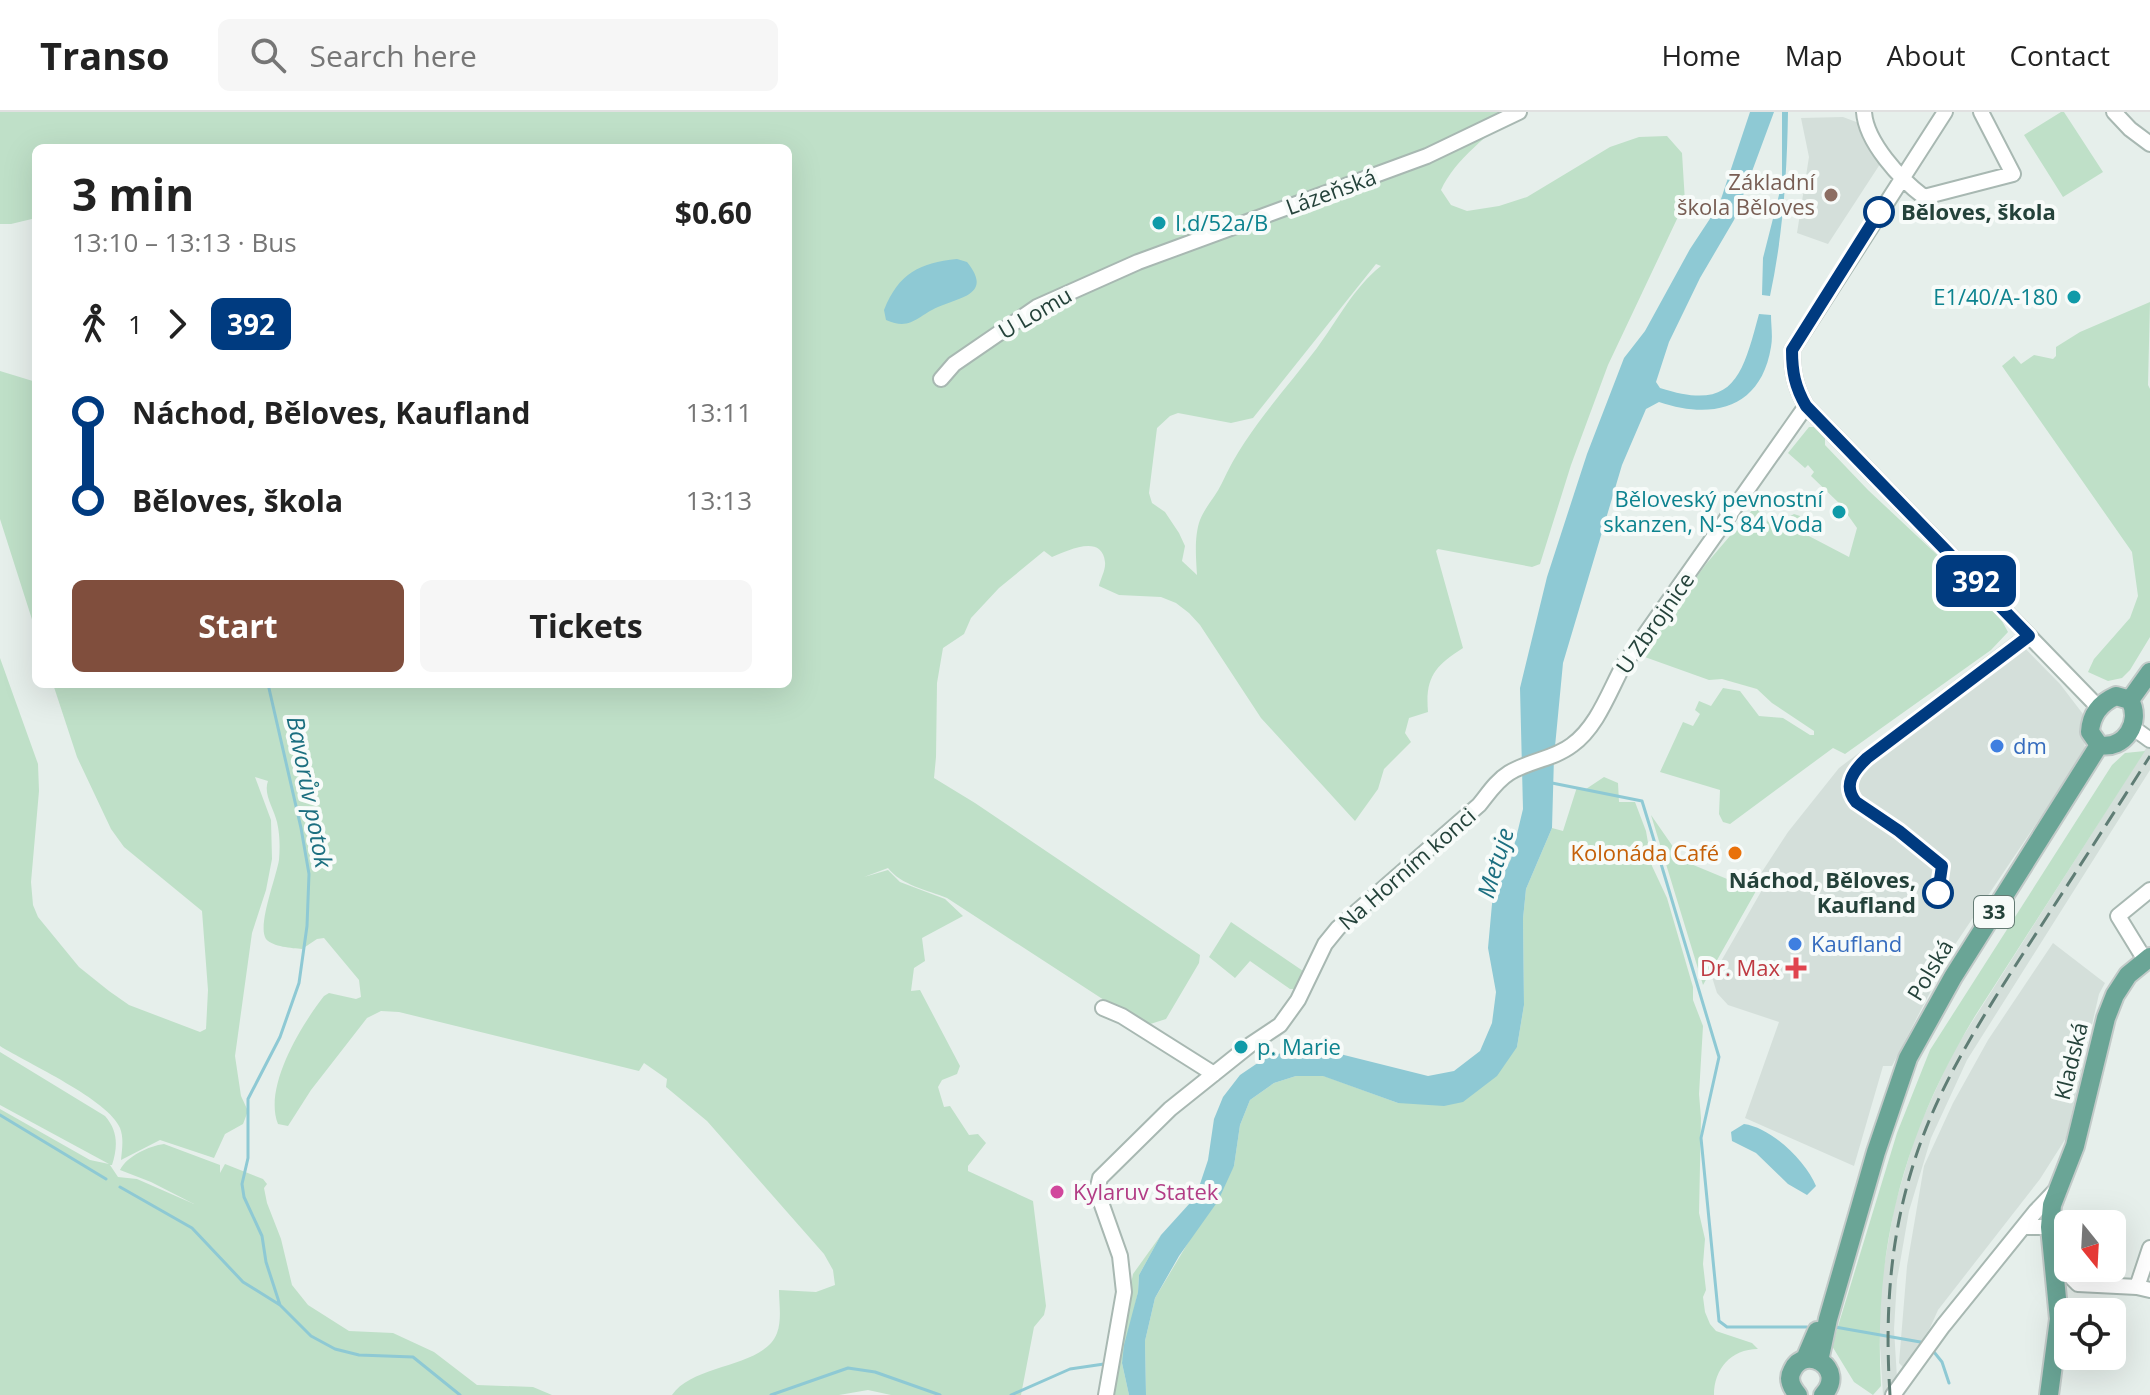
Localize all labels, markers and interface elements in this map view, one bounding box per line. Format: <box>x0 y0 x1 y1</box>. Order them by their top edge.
search box <box>218 19 778 91</box>
text: Transo <box>40 29 170 81</box>
icon: search <box>246 33 290 77</box>
text: Search here <box>310 35 477 76</box>
text: Home <box>1662 36 1741 74</box>
text: Map <box>1785 36 1843 74</box>
text: About <box>1887 36 1965 74</box>
text: Contact <box>2009 36 2110 74</box>
street label: Lázeňská <box>1281 161 1380 221</box>
text: 3 min <box>72 164 194 224</box>
place label: Základní škola Běloves <box>1677 166 1815 221</box>
marker: Základní škola Běloves <box>1822 186 1840 204</box>
text: $0.60 <box>675 192 752 233</box>
place label: Běloves, škola <box>1901 196 2056 226</box>
marker: Běloves, škola <box>1864 197 1894 227</box>
place label: I.d/52a/B <box>1175 207 1268 237</box>
marker: I.d/52a/B <box>1150 214 1168 232</box>
text: 13:10 – 13:13 · Bus <box>72 224 297 260</box>
street label: U Lomu <box>992 279 1077 345</box>
place label: E1/40/A-180 <box>1933 281 2058 311</box>
marker: E1/40/A-180 <box>2065 288 2083 306</box>
icon: walk <box>72 302 116 346</box>
icon: forward <box>155 302 199 346</box>
text: 392 <box>227 305 275 343</box>
text: 1 <box>128 306 143 342</box>
text: Náchod, Běloves, Kaufland <box>132 392 531 433</box>
text: 13:11 <box>686 394 752 430</box>
text: Běloves, škola <box>132 480 343 521</box>
text: 13:13 <box>686 482 752 518</box>
place label: Běloveský pevnostní skanzen, N-S 84 Voda <box>1603 483 1823 538</box>
marker: Běloveský pevnostní skanzen, N-S 84 Voda <box>1830 503 1848 521</box>
line badge: 392 <box>1930 555 2022 607</box>
text: 392 <box>1952 562 2000 600</box>
street label: U Zbrojnice <box>1608 566 1700 679</box>
button: Start <box>72 580 404 672</box>
button: Tickets <box>420 580 752 672</box>
water label: Bavorův potok <box>280 713 342 872</box>
place label: dm <box>2013 730 2047 760</box>
marker: dm <box>1988 737 2006 755</box>
street label: Na Horním konci <box>1331 800 1481 936</box>
water label: Metuje <box>1468 823 1521 902</box>
place label: Kolonáda Café <box>1571 837 1719 867</box>
marker: Kolonáda Café <box>1726 844 1744 862</box>
place label: Náchod, Běloves, Kaufland <box>1729 864 1916 919</box>
marker: Náchod, Běloves, Kaufland <box>1923 878 1953 908</box>
road number: 33 <box>1974 896 2014 928</box>
place label: Kaufland <box>1811 928 1902 958</box>
street label: Polská <box>1899 933 1959 1006</box>
marker: Kaufland <box>1786 935 1804 953</box>
place label: Dr. Max <box>1700 952 1780 982</box>
marker: Dr. Max <box>1787 959 1805 977</box>
street label: Kladská <box>2046 1019 2094 1103</box>
place label: p. Marie <box>1257 1031 1341 1061</box>
marker: p. Marie <box>1232 1038 1250 1056</box>
place label: Kylaruv Statek <box>1073 1176 1219 1206</box>
marker: Kylaruv Statek <box>1048 1183 1066 1201</box>
north arrow <box>2054 1210 2126 1282</box>
map controls <box>2054 1210 2126 1370</box>
button: locate <box>2054 1298 2126 1370</box>

